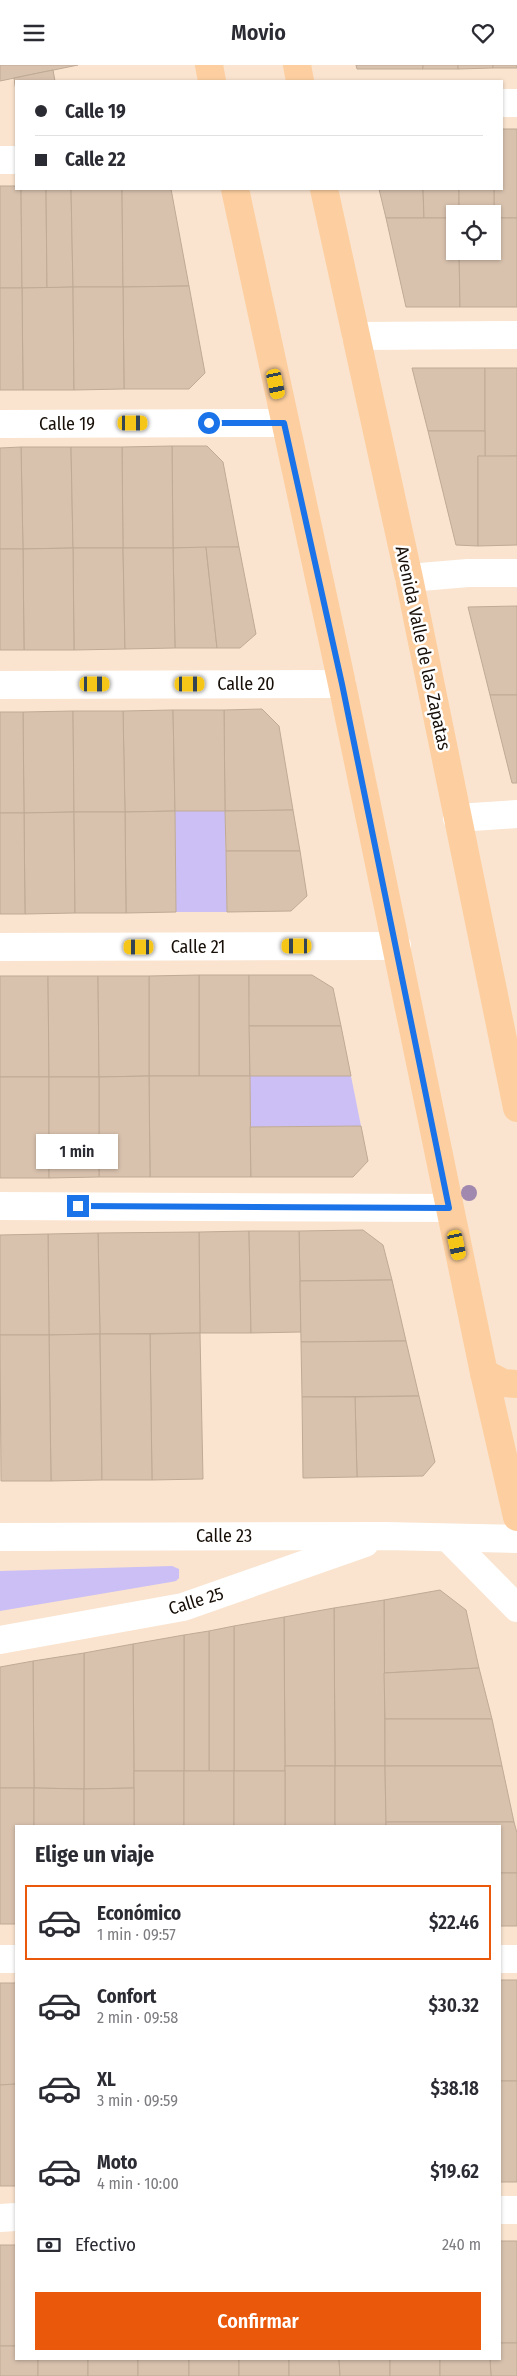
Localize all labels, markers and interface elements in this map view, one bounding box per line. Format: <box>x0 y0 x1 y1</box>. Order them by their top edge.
icon: menu <box>20 19 48 47</box>
text: Movio <box>231 19 286 46</box>
icon: heart <box>469 19 497 47</box>
text: Calle 19 <box>65 100 126 123</box>
text: Calle 22 <box>65 148 125 171</box>
map controls <box>446 205 501 260</box>
button: locate <box>446 205 501 260</box>
car <box>265 368 286 400</box>
route start <box>198 412 220 434</box>
street label: Calle 19 <box>39 413 95 435</box>
car <box>118 416 148 431</box>
street label: Avenida Valle de las Zapatas <box>391 544 455 752</box>
street label: Calle 20 <box>217 673 275 695</box>
car <box>80 677 110 692</box>
car <box>175 677 205 692</box>
street label: Calle 21 <box>171 936 225 958</box>
car <box>282 939 312 954</box>
car <box>124 940 154 955</box>
callout: 1 min <box>37 1133 119 1169</box>
text: 1 min <box>60 1142 94 1161</box>
route end <box>67 1195 89 1217</box>
car <box>446 1229 467 1261</box>
street label: Calle 23 <box>196 1525 252 1547</box>
street label: Calle 25 <box>166 1582 226 1620</box>
text: Elige un viaje <box>35 1841 154 1868</box>
icon: car <box>37 1900 82 1945</box>
text: Económico <box>97 1902 181 1925</box>
text: $22.46 <box>429 1911 479 1934</box>
text: 1 min · 09:57 <box>97 1925 176 1944</box>
icon: car <box>37 1983 82 2028</box>
text: Confort <box>97 1985 157 2008</box>
text: $30.32 <box>428 1994 479 2017</box>
text: 2 min · 09:58 <box>97 2008 178 2027</box>
icon: car <box>37 2066 82 2111</box>
text: XL <box>97 2068 116 2091</box>
text: $38.18 <box>431 2077 479 2100</box>
text: 3 min · 09:59 <box>97 2091 178 2110</box>
icon: car <box>37 2149 82 2194</box>
text: Moto <box>97 2151 137 2174</box>
text: $19.62 <box>430 2160 479 2183</box>
text: 4 min · 10:00 <box>97 2174 179 2193</box>
icon: cash <box>35 2231 63 2259</box>
text: Efectivo <box>75 2233 136 2256</box>
text: 240 m <box>442 2235 481 2254</box>
button: Confirmar <box>35 2292 481 2350</box>

